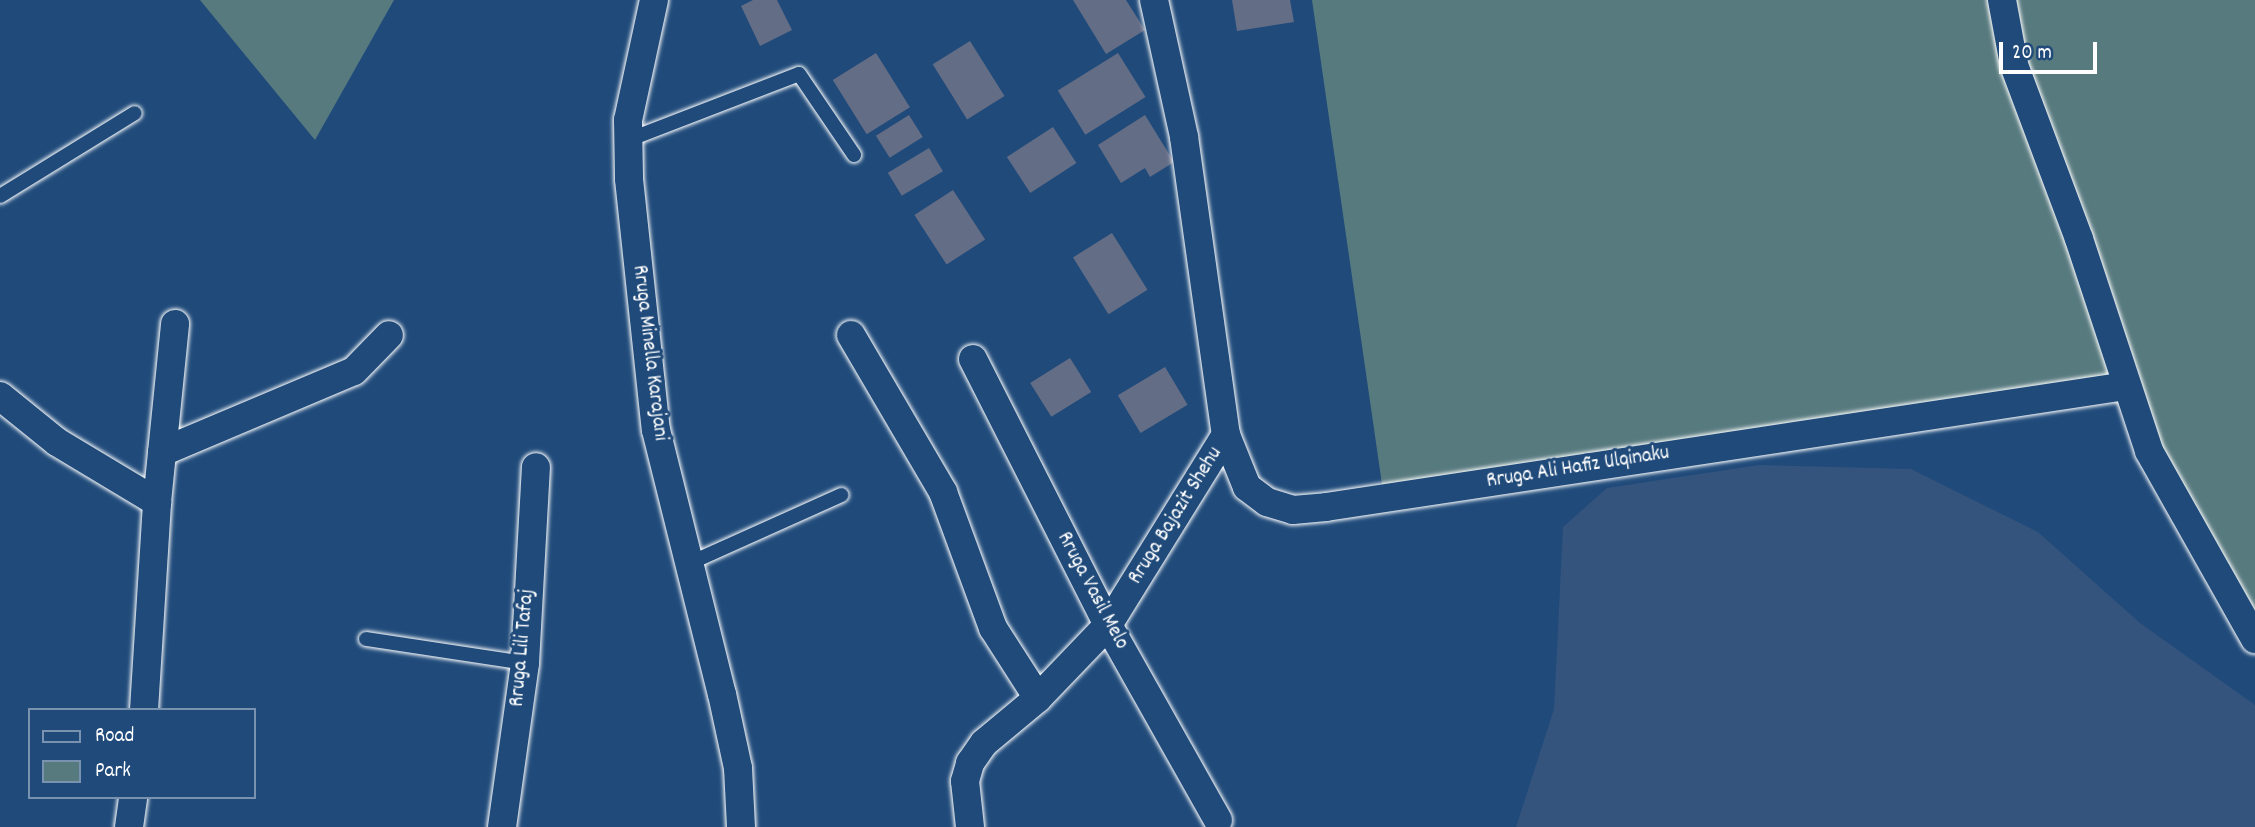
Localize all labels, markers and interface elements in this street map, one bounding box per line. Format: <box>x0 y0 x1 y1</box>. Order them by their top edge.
scale bar <box>2003 28 2101 72</box>
text: 20 m <box>2012 39 2052 69</box>
street label: Rruga Minella Karajani <box>626 264 672 442</box>
street label: Rruga Ali Hafiz Ulqinaku <box>1485 441 1671 495</box>
street label: Rruga Bajazit Shehu <box>1124 443 1228 589</box>
street label: Rruga Vasil Melo <box>1051 528 1133 654</box>
street label: Rruga Lili Tafaj <box>505 588 541 708</box>
legend <box>28 708 256 799</box>
text: Road <box>95 722 134 752</box>
text: Park <box>95 757 131 787</box>

